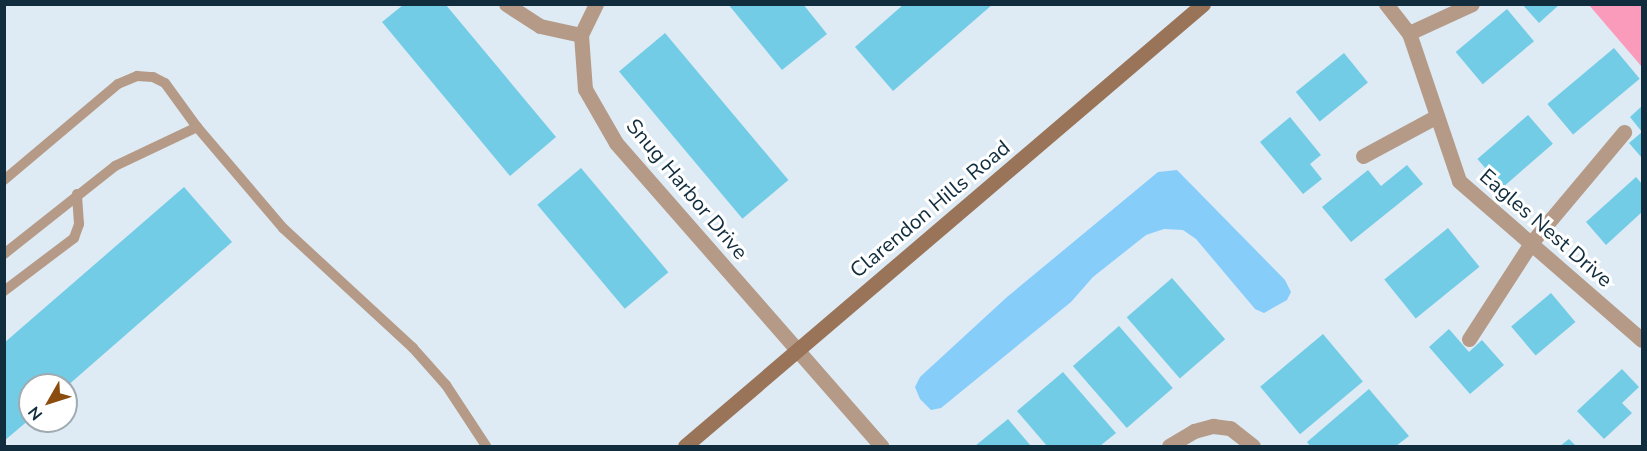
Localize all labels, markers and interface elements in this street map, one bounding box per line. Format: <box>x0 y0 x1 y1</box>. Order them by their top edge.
street label: Snug Harbor Drive <box>621 114 753 264</box>
street label: Clarendon Hills Road <box>845 135 1015 283</box>
street label: Eagles Nest Drive <box>1475 164 1617 292</box>
north arrow <box>18 373 78 433</box>
text: N <box>23 401 48 425</box>

